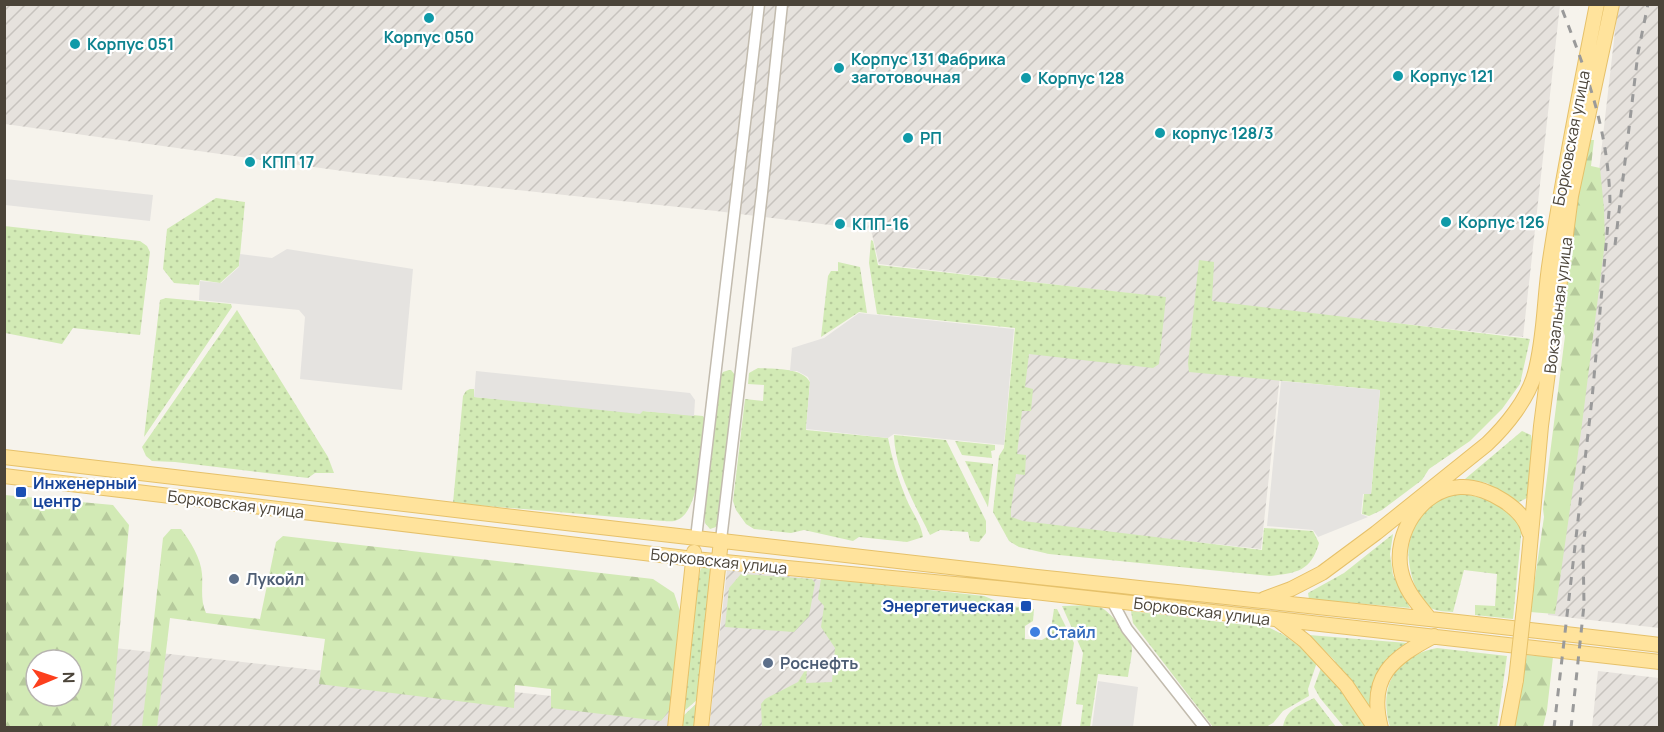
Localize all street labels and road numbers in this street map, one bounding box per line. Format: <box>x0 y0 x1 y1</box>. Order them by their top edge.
street label: Борковская улица <box>1547 68 1595 208</box>
street label: Вокзальная улица <box>1539 236 1577 374</box>
street label: Борковская улица <box>167 485 305 523</box>
street label: Борковская улица <box>650 543 788 579</box>
street label: Борковская улица <box>1133 592 1271 630</box>

